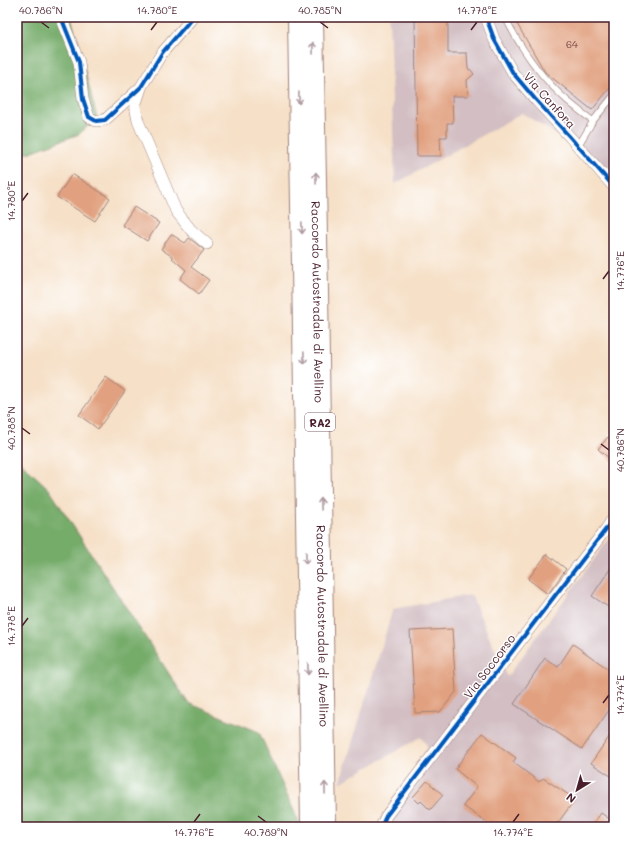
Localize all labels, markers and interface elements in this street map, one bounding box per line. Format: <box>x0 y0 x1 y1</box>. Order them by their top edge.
text: 40.786°N <box>19 3 63 17</box>
text: 14.780°E <box>137 3 178 17</box>
text: 40.785°N <box>298 3 342 17</box>
text: 14.778°E <box>457 3 497 17</box>
house number: 64 <box>566 37 578 51</box>
one-way arrow <box>309 42 317 55</box>
street label: Via Canfora <box>520 68 580 132</box>
one-way arrow <box>295 91 303 104</box>
one-way arrow <box>312 172 320 185</box>
text: 14.780°E <box>4 180 18 221</box>
street label: Raccordo Autostradale di Avellino <box>308 201 328 403</box>
one-way arrow <box>298 221 305 234</box>
text: 14.776°E <box>613 251 627 291</box>
one-way arrow <box>300 351 307 364</box>
text: 40.788°N <box>4 406 18 450</box>
road number: RA2 <box>305 413 335 431</box>
text: 40.786°N <box>613 428 627 472</box>
one-way arrow <box>318 498 325 511</box>
street label: Raccordo Autostradale di Avellino <box>313 525 333 727</box>
one-way arrow <box>303 551 310 564</box>
text: 14.778°E <box>4 606 18 646</box>
street label: Via Soccorso <box>460 631 518 701</box>
one-way arrow <box>304 662 312 675</box>
text: 14.774°E <box>613 675 627 715</box>
north arrow <box>557 770 597 810</box>
one-way arrow <box>321 782 329 795</box>
text: N <box>563 790 579 807</box>
text: 14.776°E <box>174 825 214 839</box>
text: 40.789°N <box>244 825 288 839</box>
text: 14.774°E <box>493 825 533 839</box>

